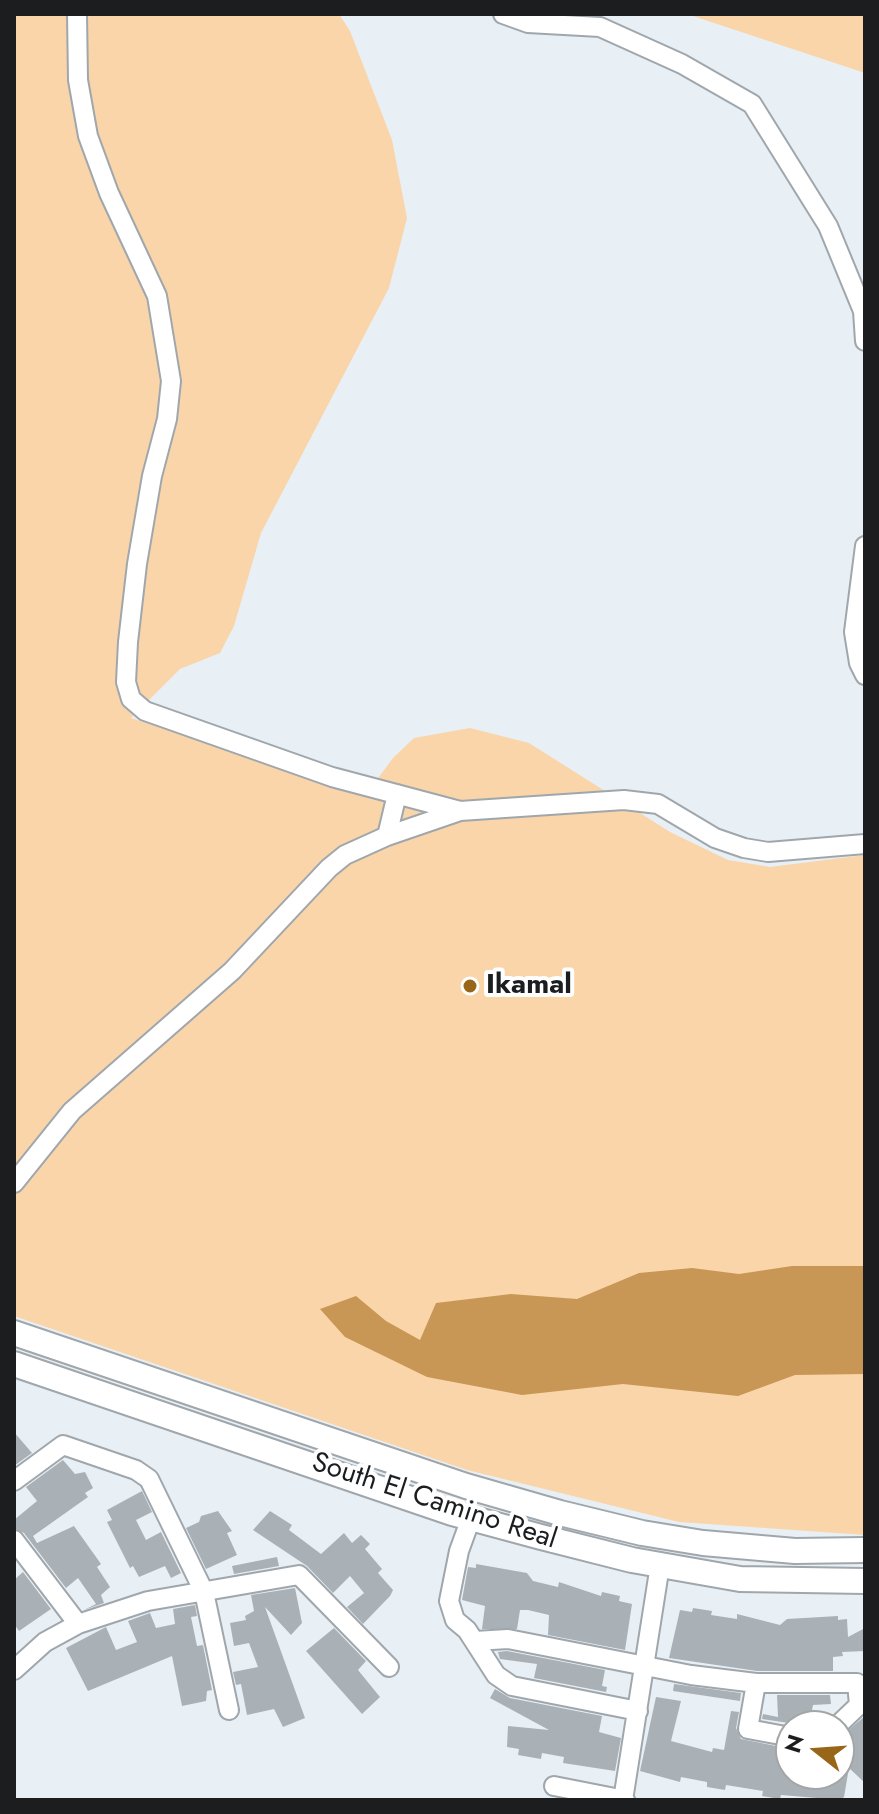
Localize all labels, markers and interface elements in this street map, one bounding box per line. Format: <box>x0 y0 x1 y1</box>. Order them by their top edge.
place label: Ikamal <box>486 969 572 1003</box>
marker: Ikamal <box>461 977 479 995</box>
street label: South El Camino Real <box>307 1447 561 1557</box>
north arrow <box>775 1710 855 1790</box>
text: N <box>776 1731 812 1757</box>

